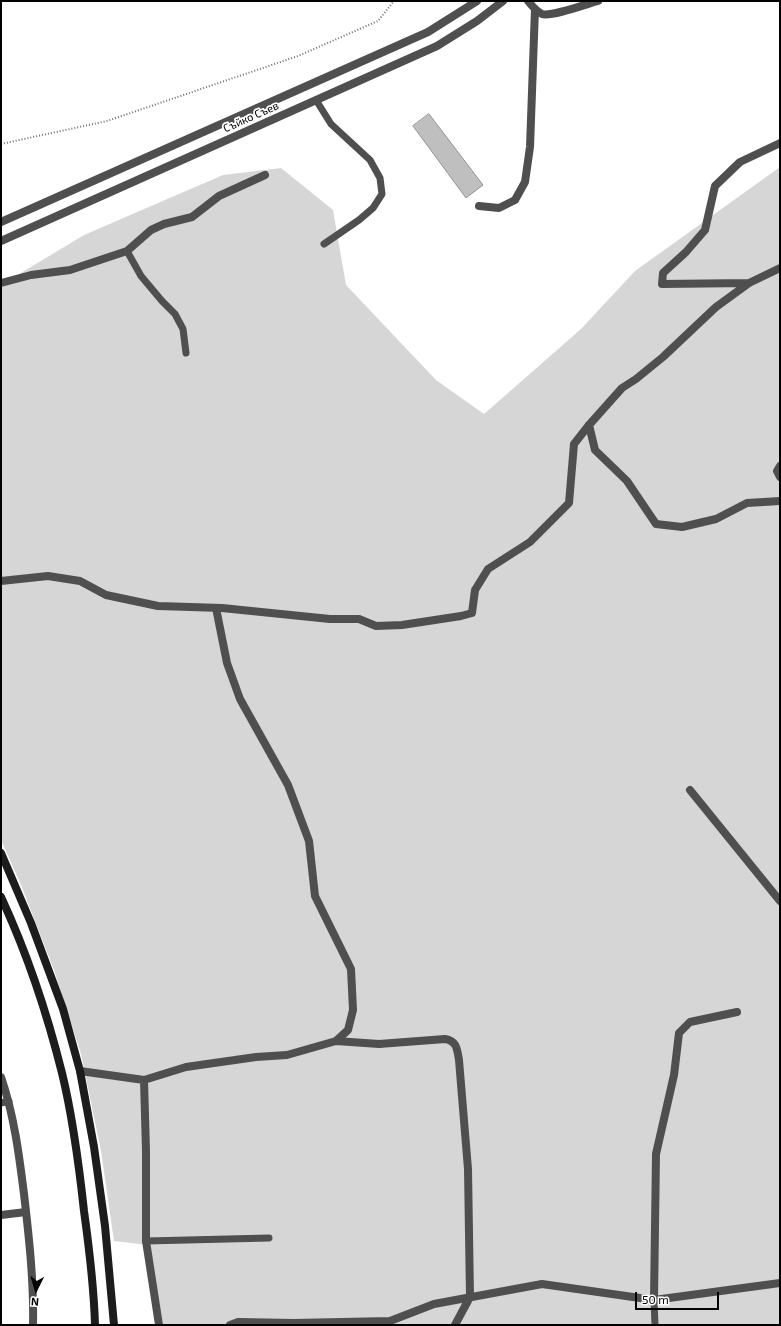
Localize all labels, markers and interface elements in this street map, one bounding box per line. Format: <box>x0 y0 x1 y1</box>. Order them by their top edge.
street label: Съйко Съев <box>221 99 281 135</box>
north arrow <box>16 1270 56 1310</box>
scale bar <box>637 1284 721 1310</box>
text: 50 m <box>642 1292 669 1306</box>
text: N <box>30 1296 39 1309</box>

